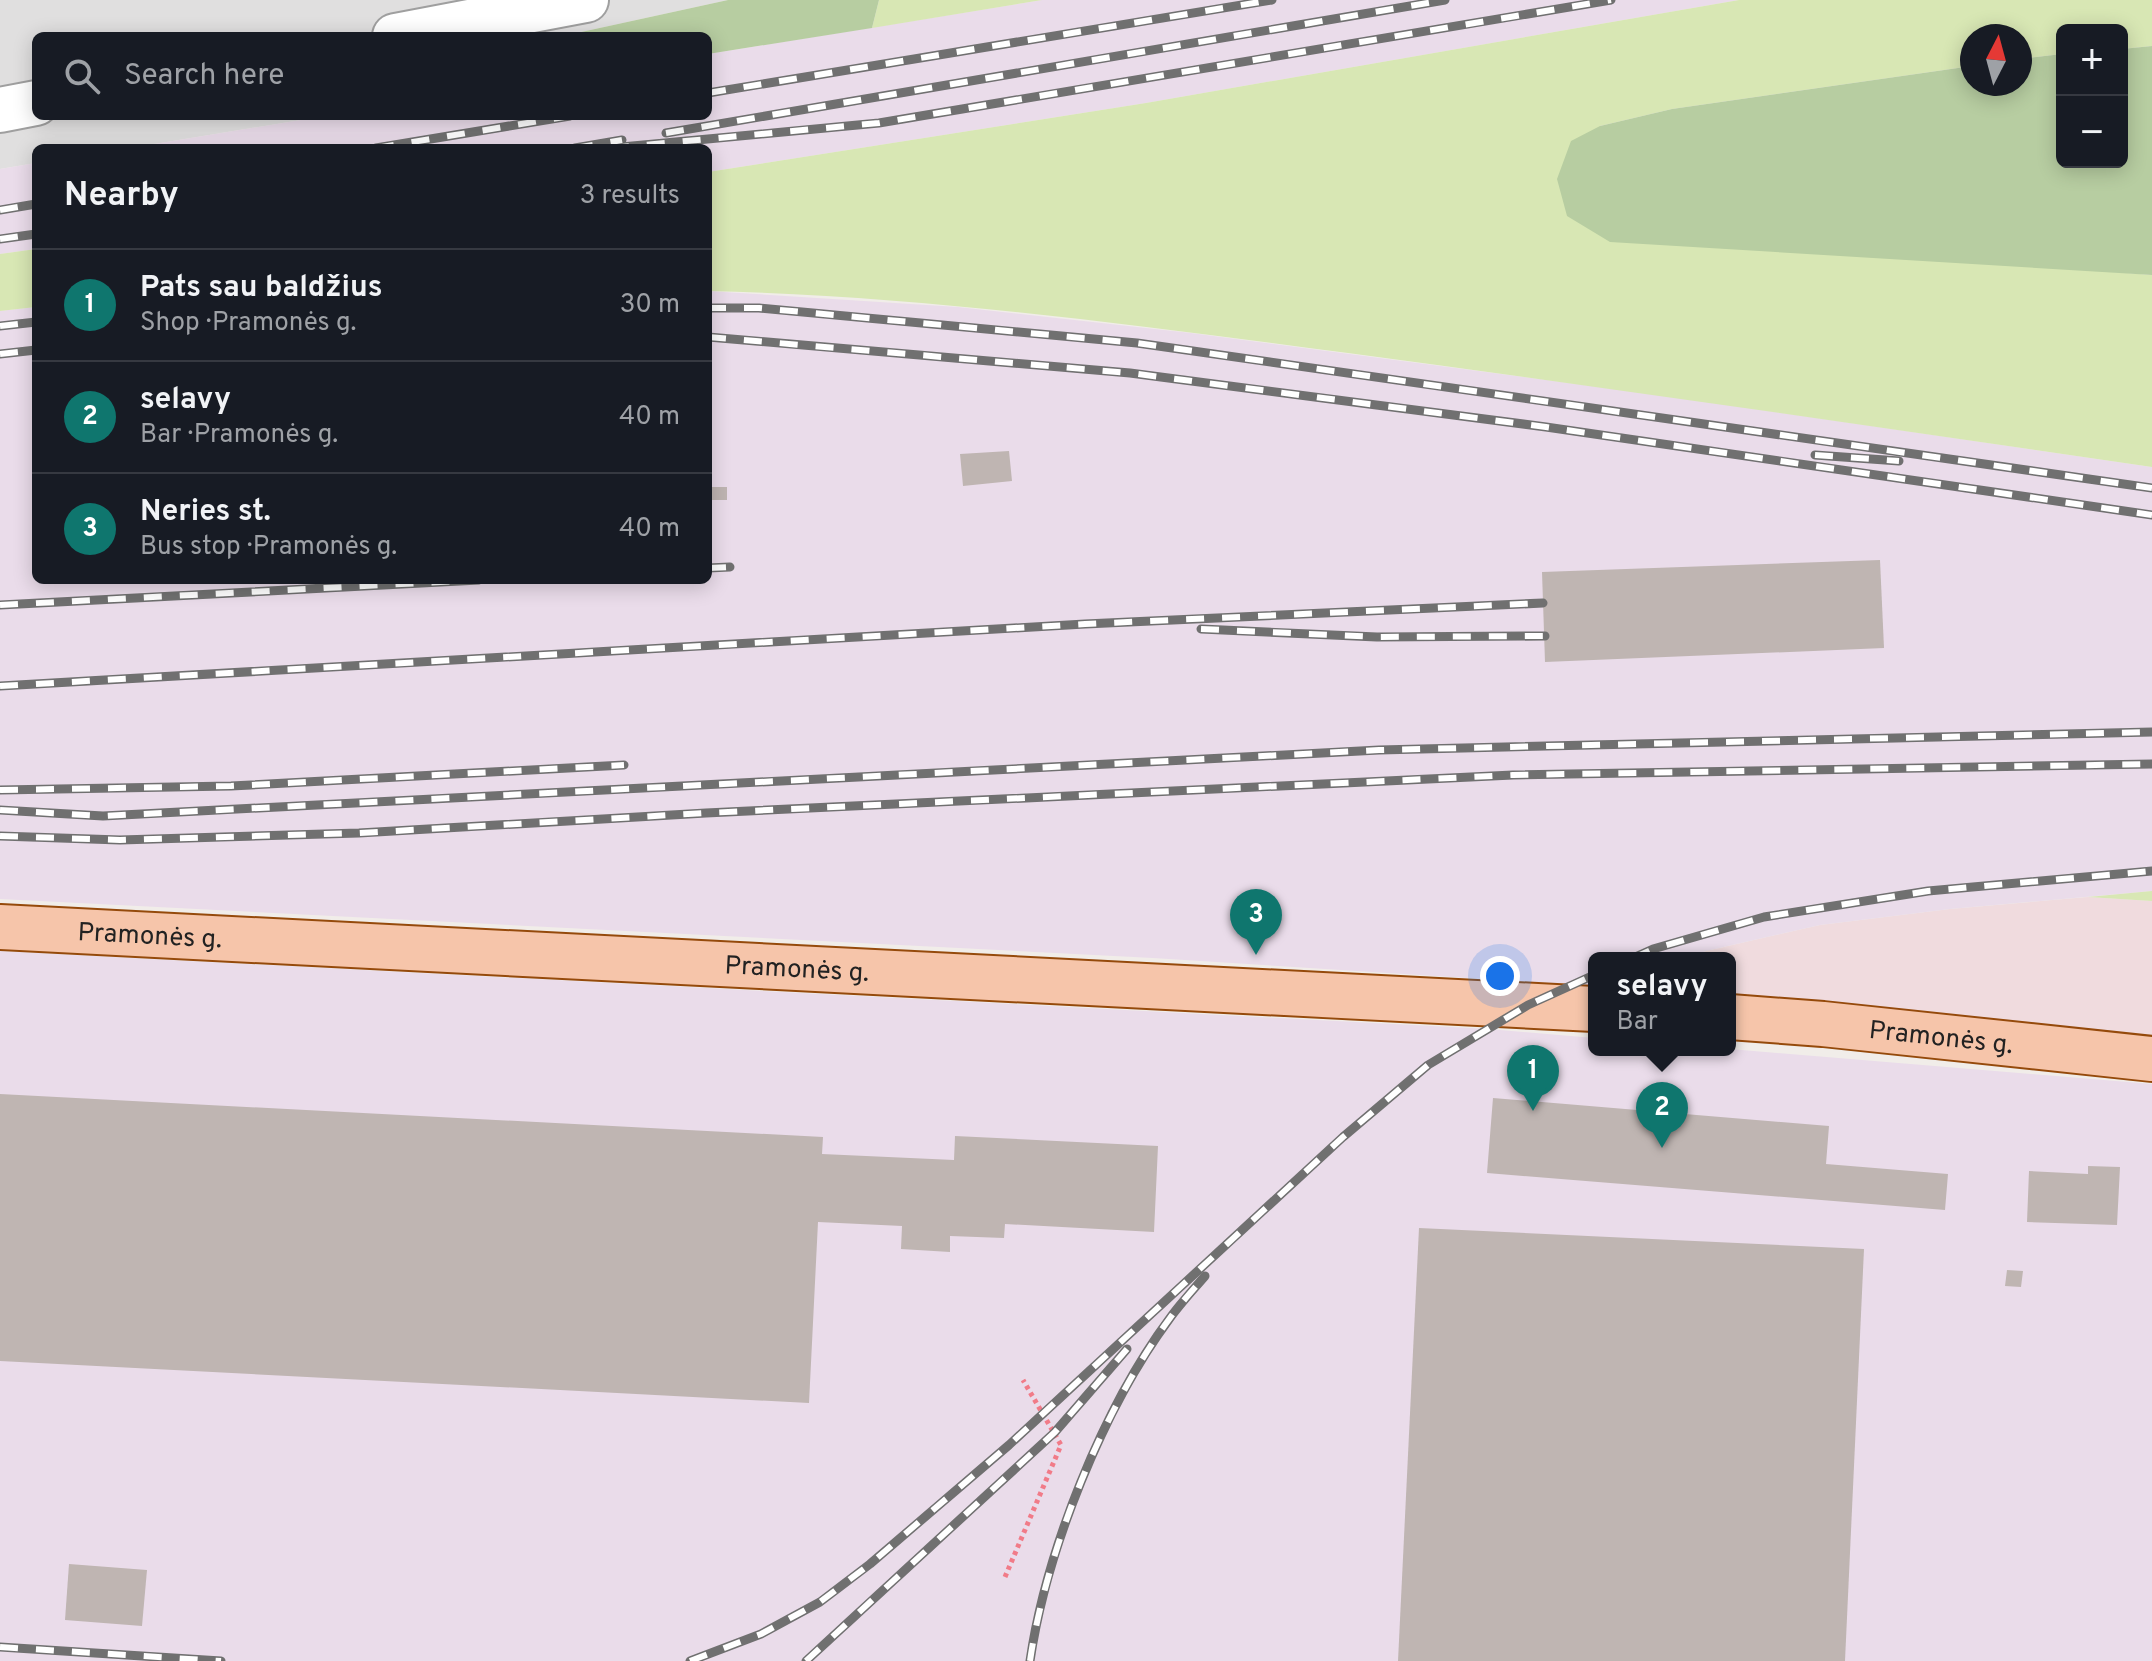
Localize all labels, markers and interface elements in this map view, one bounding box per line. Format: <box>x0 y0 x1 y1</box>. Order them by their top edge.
north arrow <box>1960 24 2032 96</box>
map controls <box>2056 24 2128 168</box>
button: + <box>2056 24 2128 96</box>
search box <box>32 32 712 120</box>
icon: search <box>60 54 104 98</box>
text: Search here <box>124 58 284 95</box>
button: − <box>2056 96 2128 168</box>
text: Nearby <box>64 175 179 218</box>
text: 3 results <box>580 180 680 213</box>
text: Pats sau baldžius <box>140 270 383 307</box>
text: 1 <box>85 289 95 322</box>
text: 30 m <box>620 289 680 322</box>
text: Shop · Pramonės g. <box>140 307 356 340</box>
text: selavy <box>140 382 231 419</box>
text: 2 <box>82 401 98 434</box>
text: 40 m <box>619 401 680 434</box>
text: Bar · Pramonės g. <box>140 419 338 452</box>
text: Neries st. <box>140 494 271 531</box>
text: 3 <box>82 513 98 546</box>
text: 40 m <box>619 513 680 546</box>
text: Bus stop · Pramonės g. <box>140 531 397 564</box>
pin: 3 <box>1230 889 1282 955</box>
street label: Pramonės g. <box>77 917 223 957</box>
street label: Pramonės g. <box>724 950 870 991</box>
popup <box>1588 952 1736 1056</box>
your location <box>1480 956 1520 996</box>
text: selavy <box>1617 969 1707 1006</box>
text: Bar <box>1617 1006 1658 1039</box>
street label: Pramonės g. <box>1867 1015 2014 1063</box>
pin: 1 <box>1507 1045 1559 1111</box>
pin: 2 <box>1636 1082 1688 1148</box>

